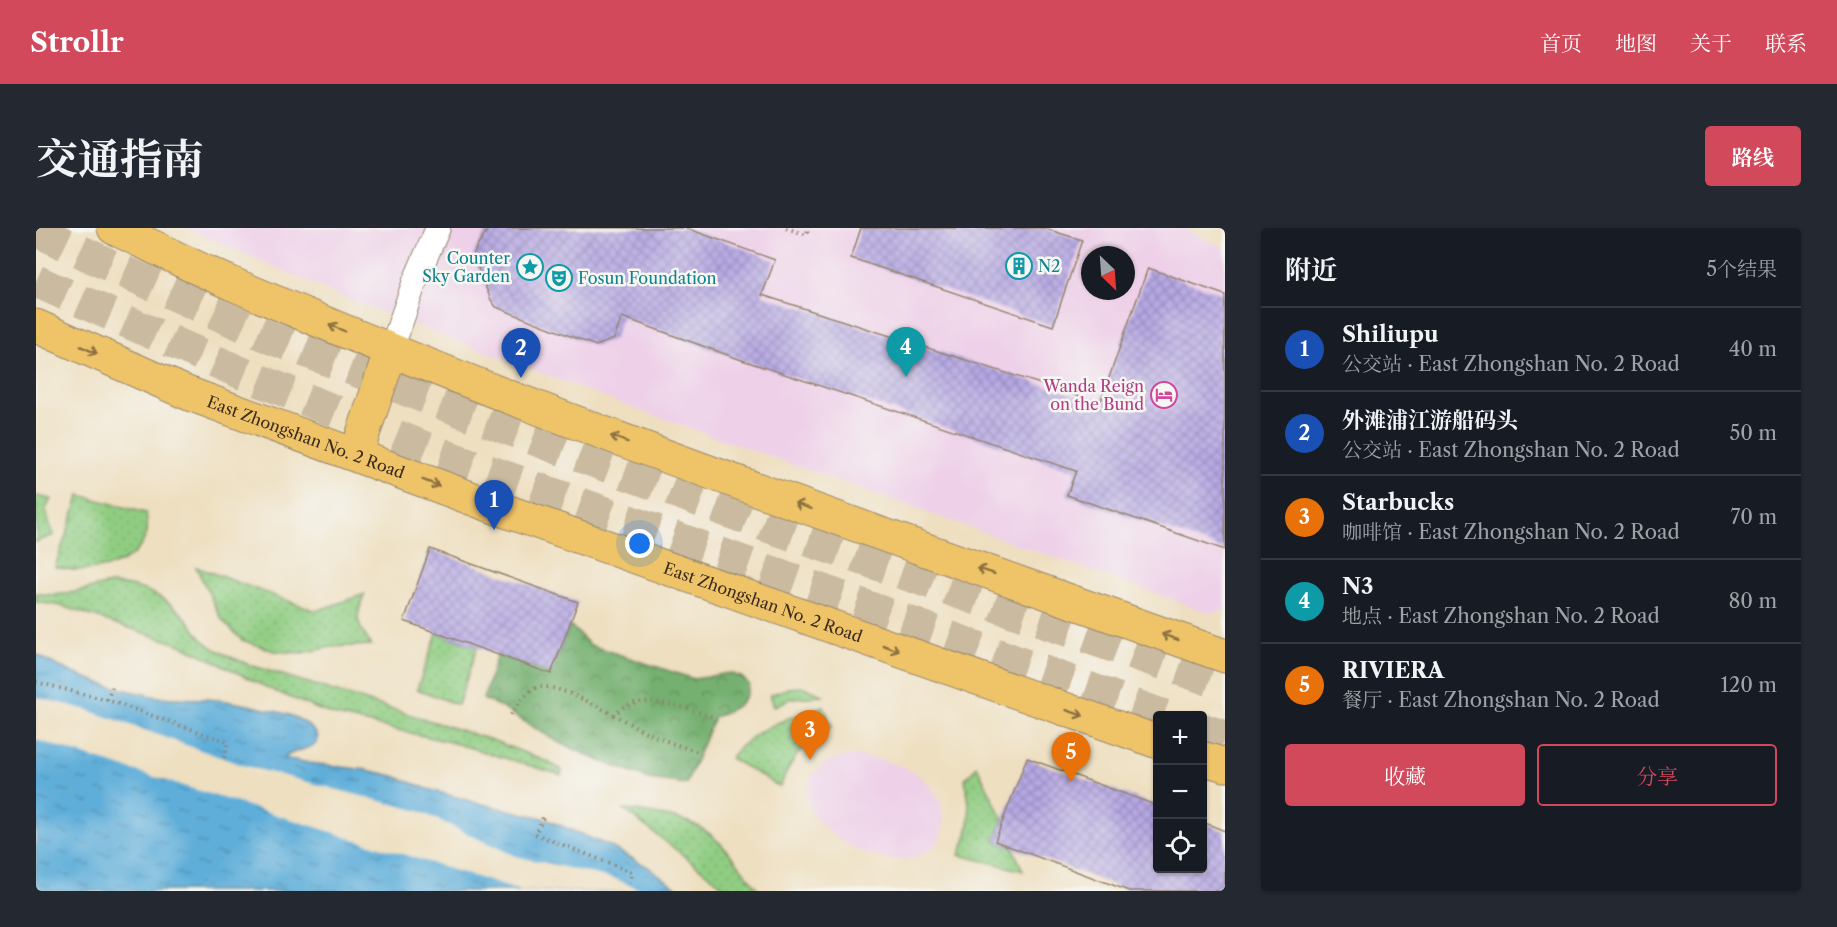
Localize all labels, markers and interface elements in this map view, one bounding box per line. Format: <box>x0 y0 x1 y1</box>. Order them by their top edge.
text: Strollr <box>30 25 124 59</box>
text: 首页 <box>1540 31 1582 56</box>
text: 地图 <box>1615 31 1657 56</box>
text: 关于 <box>1690 31 1732 56</box>
text: 联系 <box>1765 31 1807 56</box>
button: 路线 <box>1705 126 1801 186</box>
text: 交通指南 <box>36 133 204 185</box>
north arrow <box>1081 246 1135 300</box>
place label: Counter Sky Garden <box>422 248 510 286</box>
building icon: N2 <box>1004 251 1034 281</box>
place icon: Counter Sky Garden <box>515 252 545 282</box>
text: 附近 <box>1285 254 1337 286</box>
place label: N2 <box>1038 256 1060 276</box>
text: 5个结果 <box>1706 257 1777 281</box>
theatre icon: Fosun Foundation <box>544 263 574 293</box>
place label: Fosun Foundation <box>578 268 717 288</box>
text: Shiliupu <box>1342 321 1439 348</box>
one-way arrow <box>329 322 347 333</box>
pin: 2 <box>502 328 540 378</box>
pin: 4 <box>886 328 926 377</box>
text: 1 <box>1300 337 1309 361</box>
text: 40 m <box>1729 337 1777 361</box>
one-way arrow <box>80 346 98 357</box>
text: 公交站 · East Zhongshan No. 2 Road <box>1342 352 1680 376</box>
place label: Wanda Reign on the Bund <box>1042 376 1144 414</box>
hotel icon: Wanda Reign on the Bund <box>1149 380 1179 410</box>
street label: East Zhongshan No. 2 Road <box>204 391 408 483</box>
text: 外滩浦江游船码头 <box>1342 407 1518 434</box>
text: 2 <box>1299 421 1310 445</box>
text: 50 m <box>1730 421 1777 445</box>
one-way arrow <box>611 433 629 444</box>
text: 公交站 · East Zhongshan No. 2 Road <box>1342 438 1680 462</box>
one-way arrow <box>421 478 440 489</box>
pin: 1 <box>474 480 514 530</box>
text: Starbucks <box>1342 489 1454 516</box>
one-way arrow <box>794 499 812 510</box>
text: 3 <box>1299 505 1310 529</box>
text: 70 m <box>1731 505 1777 529</box>
text: 咖啡馆 · East Zhongshan No. 2 Road <box>1342 520 1680 544</box>
your location <box>625 529 654 558</box>
street label: East Zhongshan No. 2 Road <box>661 558 865 647</box>
one-way arrow <box>977 564 996 575</box>
text: N3 <box>1342 573 1374 600</box>
text: 4 <box>1299 589 1310 613</box>
text: 80 m <box>1729 589 1777 613</box>
text: 地点 · East Zhongshan No. 2 Road <box>1342 604 1660 628</box>
one-way arrow <box>1161 630 1180 641</box>
one-way arrow <box>881 644 900 655</box>
text: RIVIERA <box>1342 657 1444 684</box>
text: 5 <box>1299 673 1310 697</box>
text: 120 m <box>1720 673 1777 697</box>
text: 餐厅 · East Zhongshan No. 2 Road <box>1342 688 1660 712</box>
one-way arrow <box>1065 709 1084 720</box>
pin: 3 <box>790 710 830 760</box>
map controls <box>1153 711 1207 873</box>
button: + <box>1153 711 1207 765</box>
pin: 5 <box>1052 732 1090 782</box>
button: 收藏 <box>1285 744 1525 806</box>
button: 分享 <box>1537 744 1777 806</box>
button: − <box>1153 765 1207 819</box>
button: locate <box>1153 819 1207 873</box>

